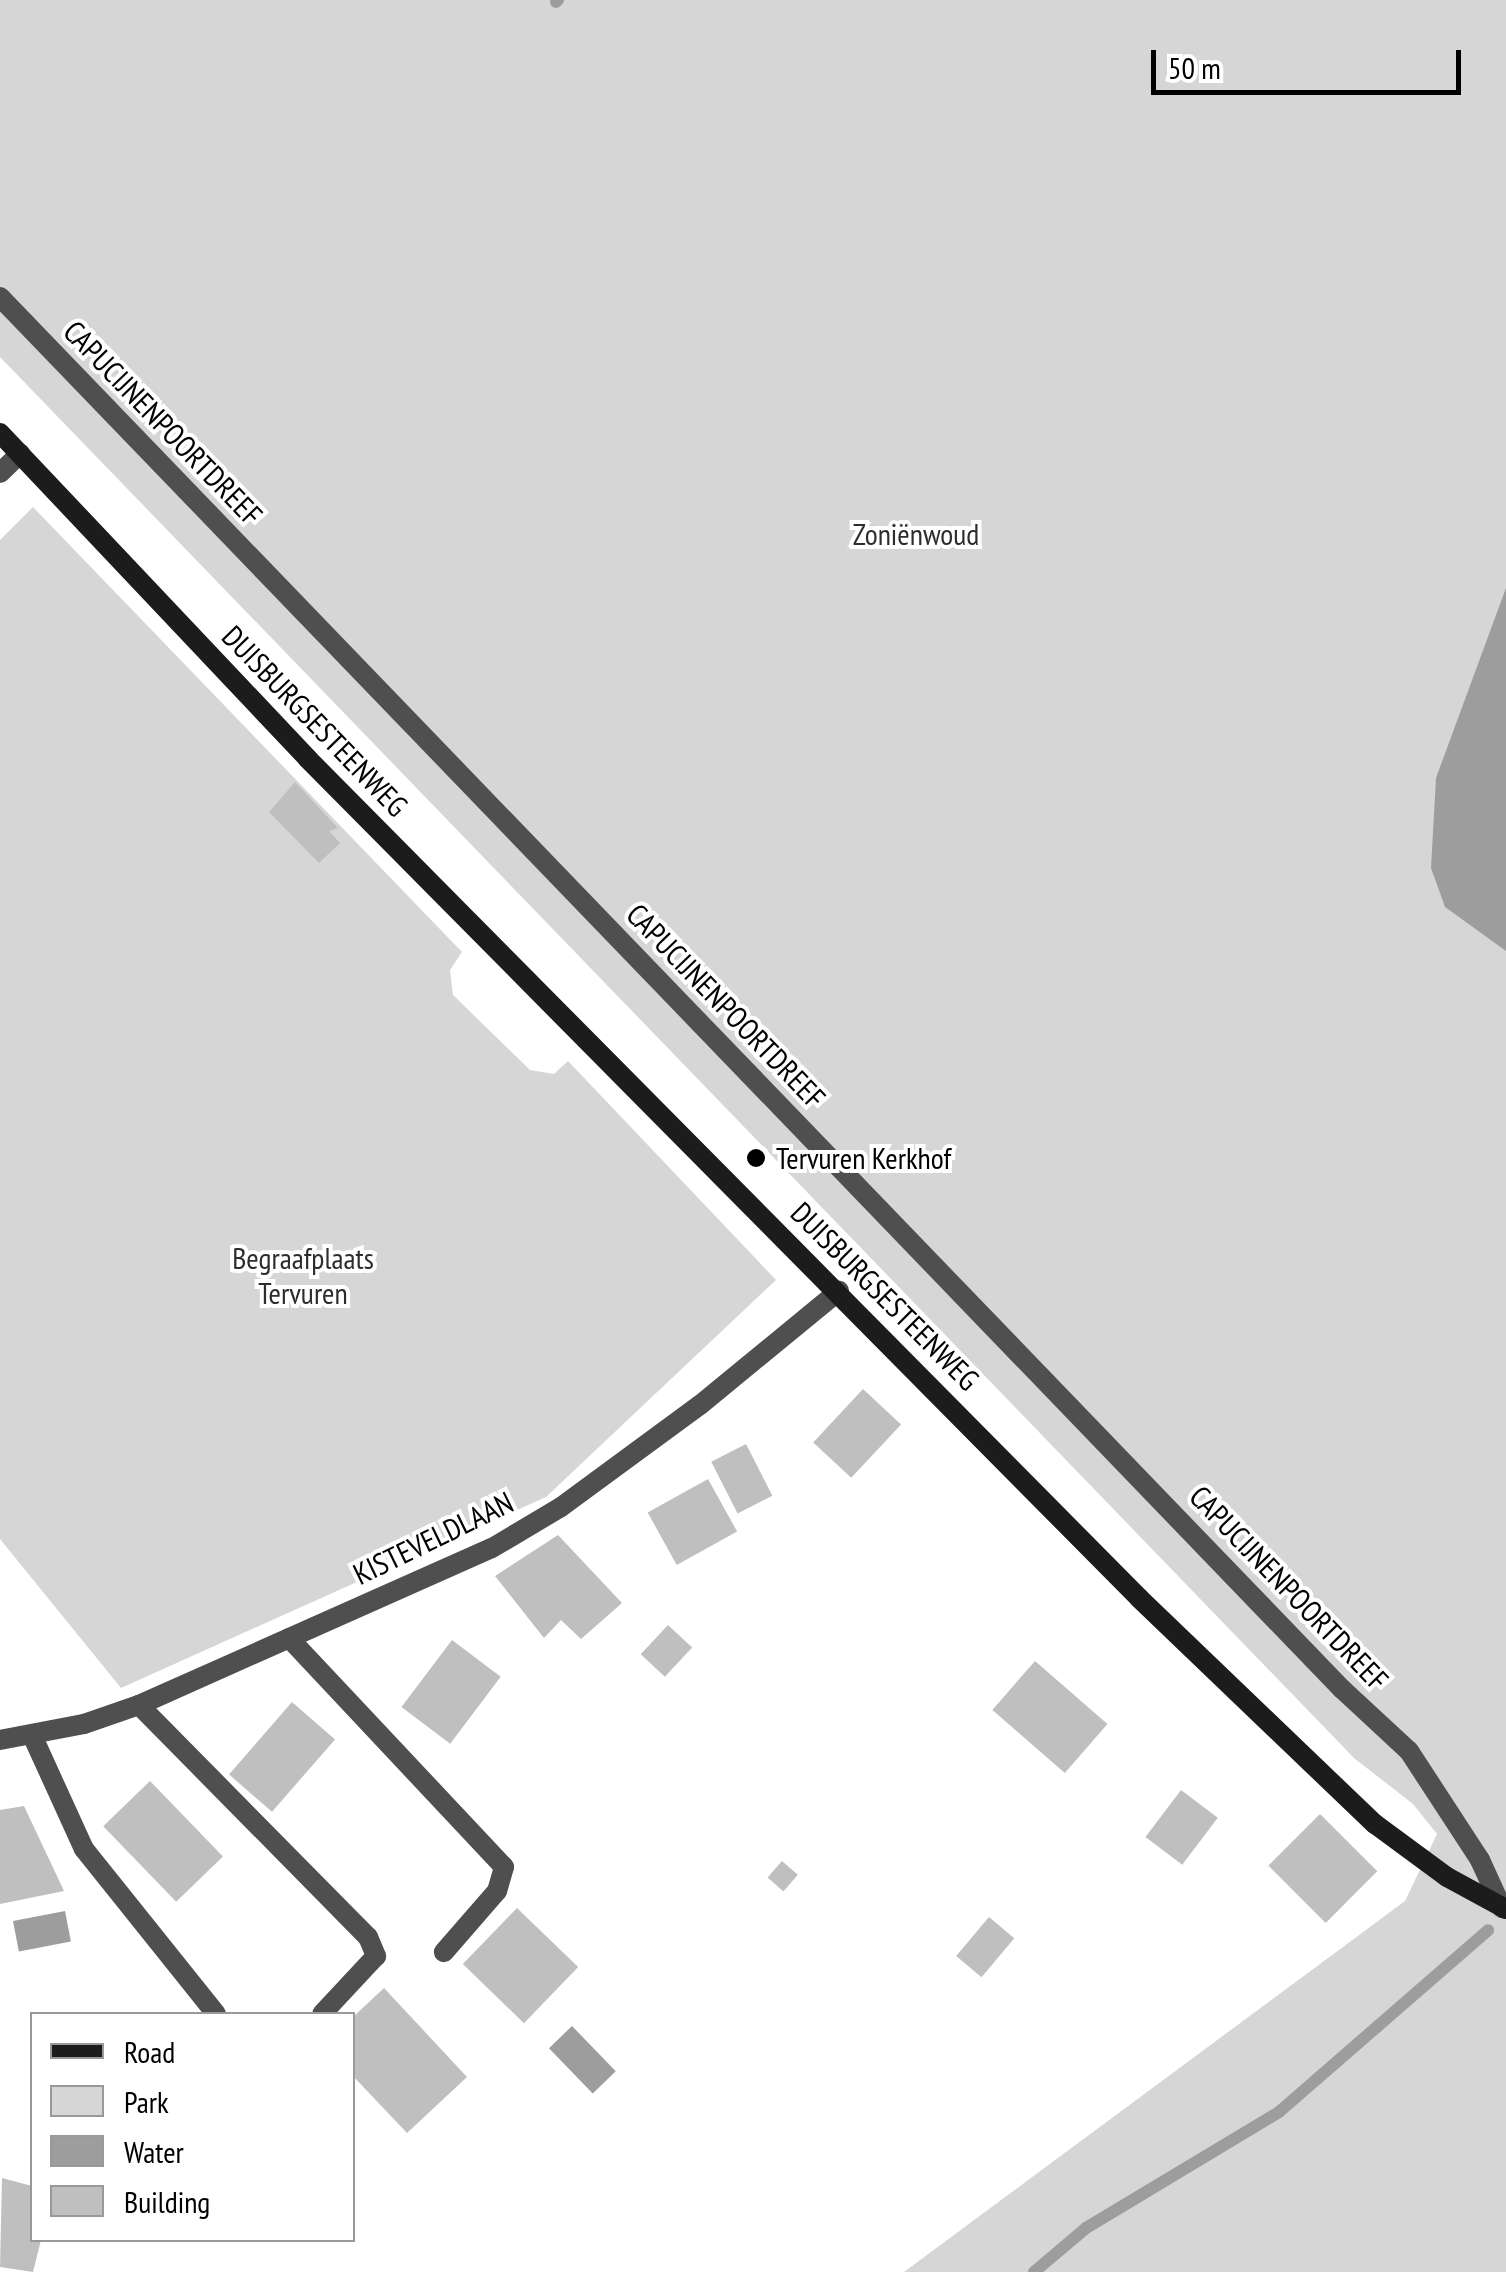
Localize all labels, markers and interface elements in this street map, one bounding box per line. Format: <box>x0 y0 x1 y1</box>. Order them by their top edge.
scale bar <box>1156 30 1466 92</box>
text: 50 m <box>1168 48 1221 87</box>
street label: CAPUCIJNENPOORTDREEF <box>56 313 270 533</box>
park label: Zoniënwoud <box>853 516 979 552</box>
street label: DUISBURGSESTEENWEG <box>215 618 415 824</box>
street label: CAPUCIJNENPOORTDREEF <box>619 896 833 1116</box>
place label: Tervuren Kerkhof <box>776 1140 951 1176</box>
marker: Tervuren Kerkhof <box>745 1147 767 1169</box>
street label: DUISBURGSESTEENWEG <box>784 1195 986 1397</box>
park label: Begraafplaats Tervuren <box>232 1240 374 1310</box>
street label: CAPUCIJNENPOORTDREEF <box>1182 1478 1396 1698</box>
street label: KISTEVELDLAAN <box>347 1484 519 1592</box>
legend <box>30 2012 355 2242</box>
text: Road <box>124 2032 175 2071</box>
text: Park <box>124 2082 169 2121</box>
text: Water <box>124 2132 184 2171</box>
text: Building <box>124 2182 210 2221</box>

